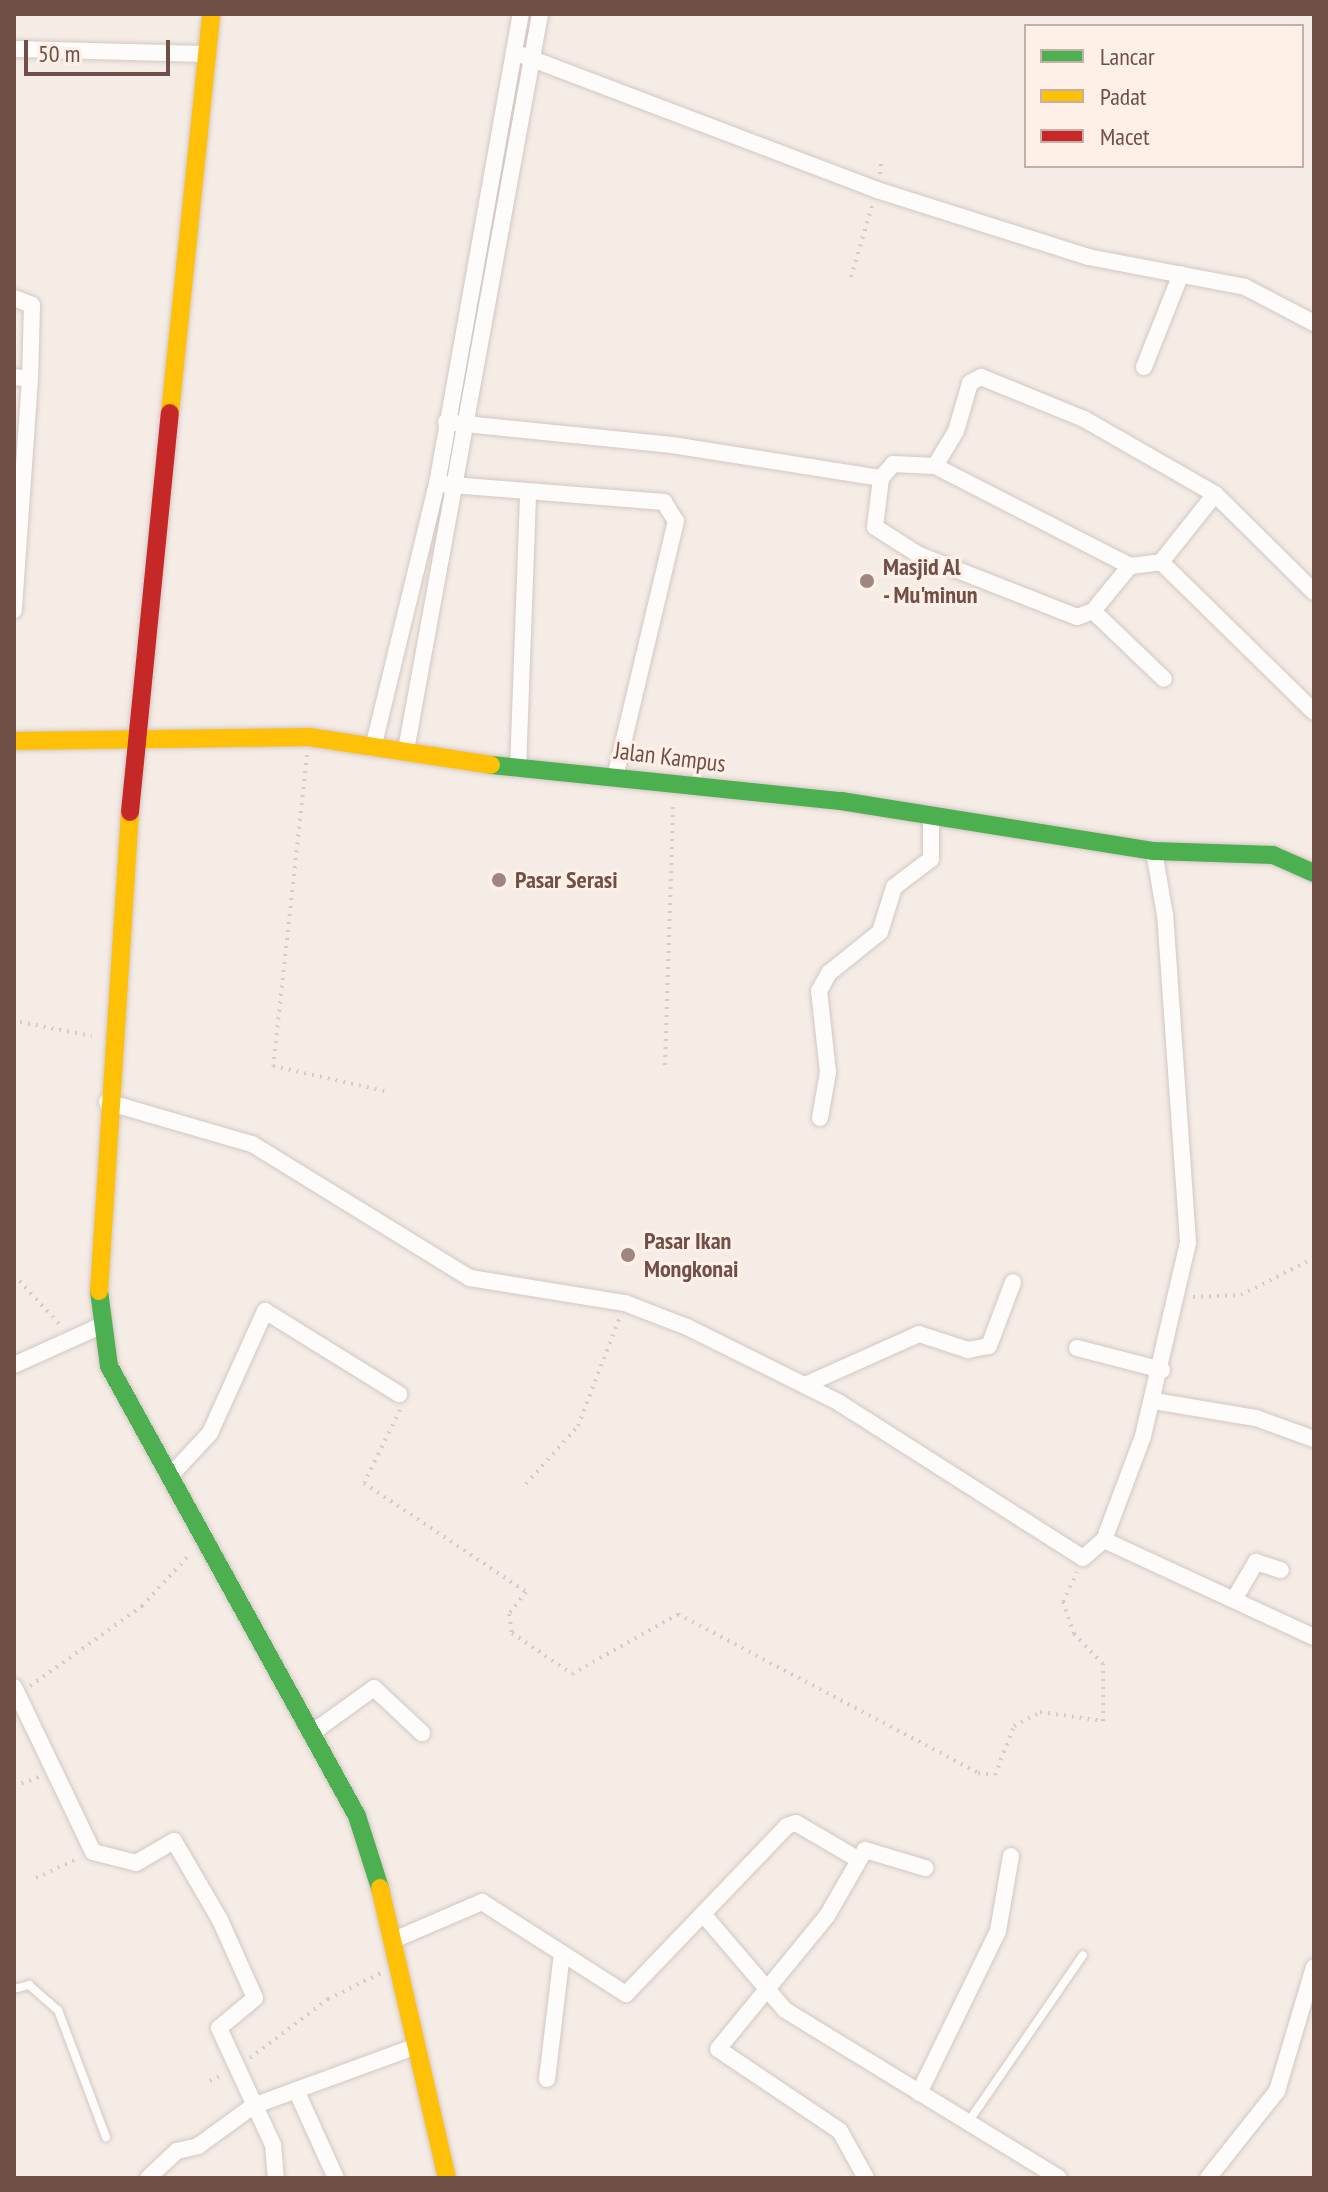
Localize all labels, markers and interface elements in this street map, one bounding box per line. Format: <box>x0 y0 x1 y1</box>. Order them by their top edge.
scale bar <box>28 24 174 74</box>
legend <box>1024 24 1304 168</box>
text: 50 m <box>38 38 80 69</box>
text: Lancar <box>1100 41 1154 72</box>
text: Padat <box>1100 81 1146 112</box>
text: Macet <box>1100 121 1150 152</box>
place label: Masjid Al - Mu'minun <box>883 553 979 609</box>
marker: Masjid Al - Mu'minun <box>858 572 876 590</box>
street label: Jalan Kampus <box>613 736 727 778</box>
place label: Pasar Serasi <box>515 866 618 894</box>
marker: Pasar Serasi <box>490 871 508 889</box>
place label: Pasar Ikan Mongkonai <box>644 1227 738 1283</box>
marker: Pasar Ikan Mongkonai <box>619 1246 637 1264</box>

